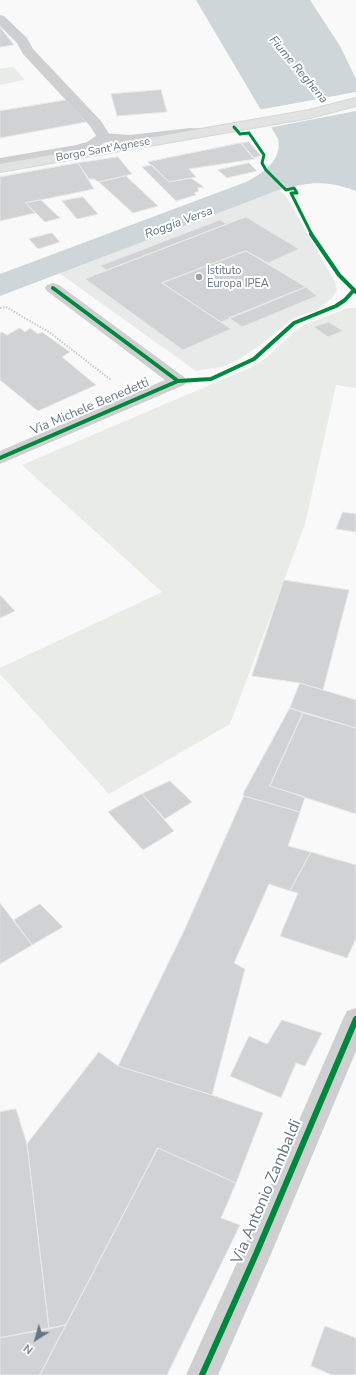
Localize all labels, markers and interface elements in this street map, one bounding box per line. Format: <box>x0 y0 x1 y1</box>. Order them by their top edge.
water label: Fiume Reghena <box>266 33 330 107</box>
street label: Borgo Sant'Agnese <box>55 135 151 165</box>
water label: Roggia Versa <box>143 204 215 242</box>
place label: Istituto Europa IPEA <box>207 264 269 290</box>
marker: Istituto Europa IPEA <box>194 272 204 282</box>
street label: Via Michele Benedetti <box>28 375 152 439</box>
street label: Via Antonio Zambaldi <box>228 1117 306 1267</box>
north arrow <box>16 1319 56 1359</box>
text: N <box>21 1341 36 1357</box>

